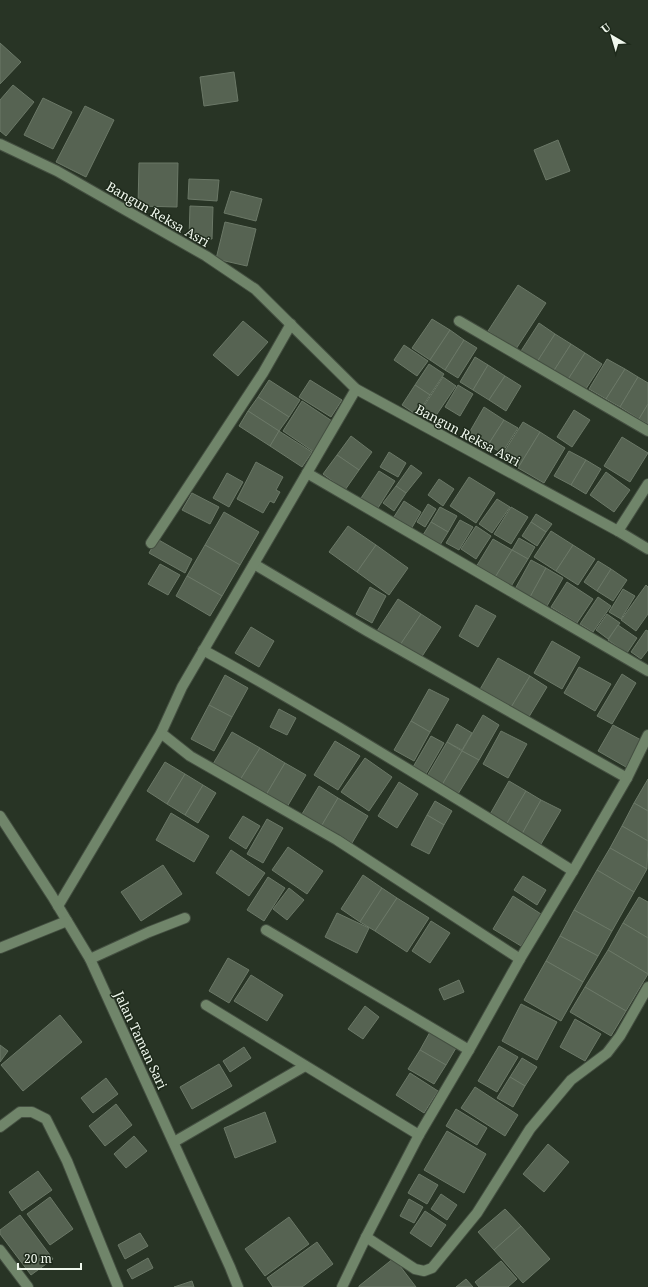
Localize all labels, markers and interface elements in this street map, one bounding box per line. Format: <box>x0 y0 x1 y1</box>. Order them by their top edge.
north arrow <box>592 16 632 56</box>
text: U <box>598 19 614 36</box>
street label: Bangun Reksa Asri <box>103 177 213 251</box>
street label: Bangun Reksa Asri <box>412 400 524 470</box>
street label: Jalan Taman Sari <box>110 987 172 1092</box>
scale bar <box>18 1245 81 1271</box>
text: 20 m <box>24 1250 52 1267</box>

